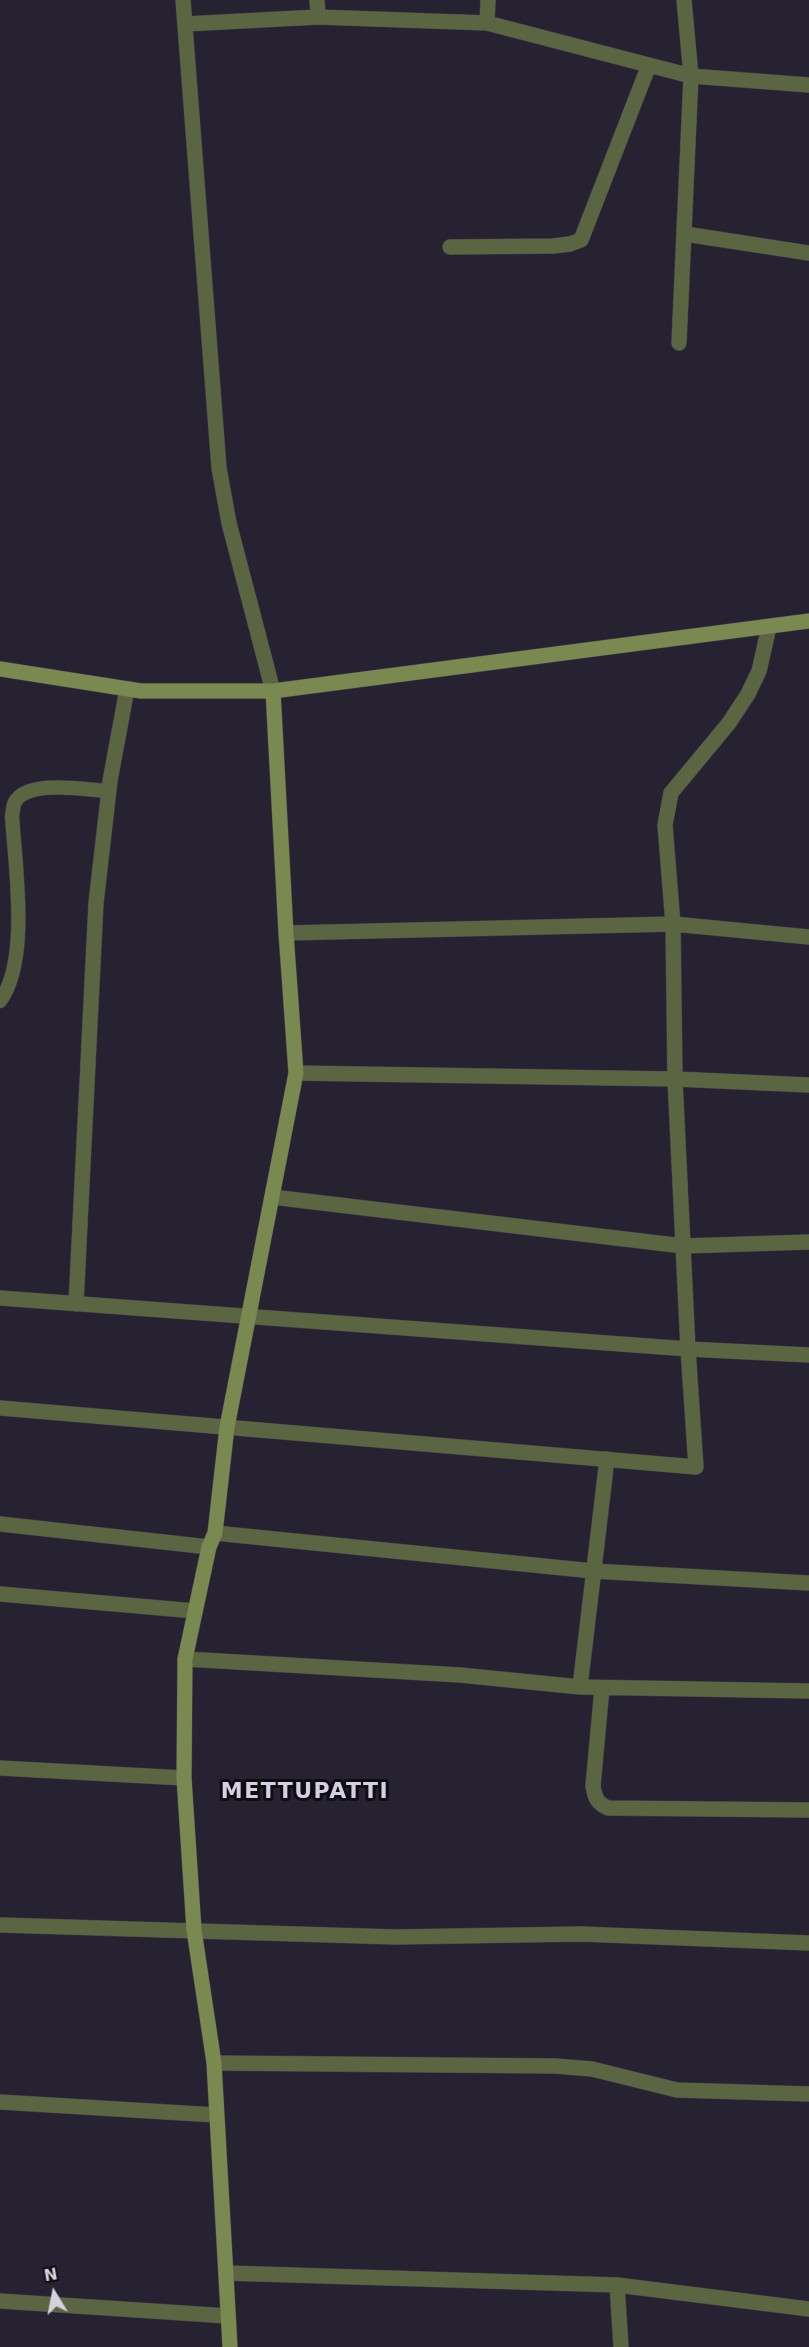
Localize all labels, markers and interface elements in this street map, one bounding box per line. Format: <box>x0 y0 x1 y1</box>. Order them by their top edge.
district label: METTUPATTI <box>221 1779 389 1805</box>
north arrow <box>24 2263 84 2323</box>
text: N <box>43 2264 59 2285</box>

